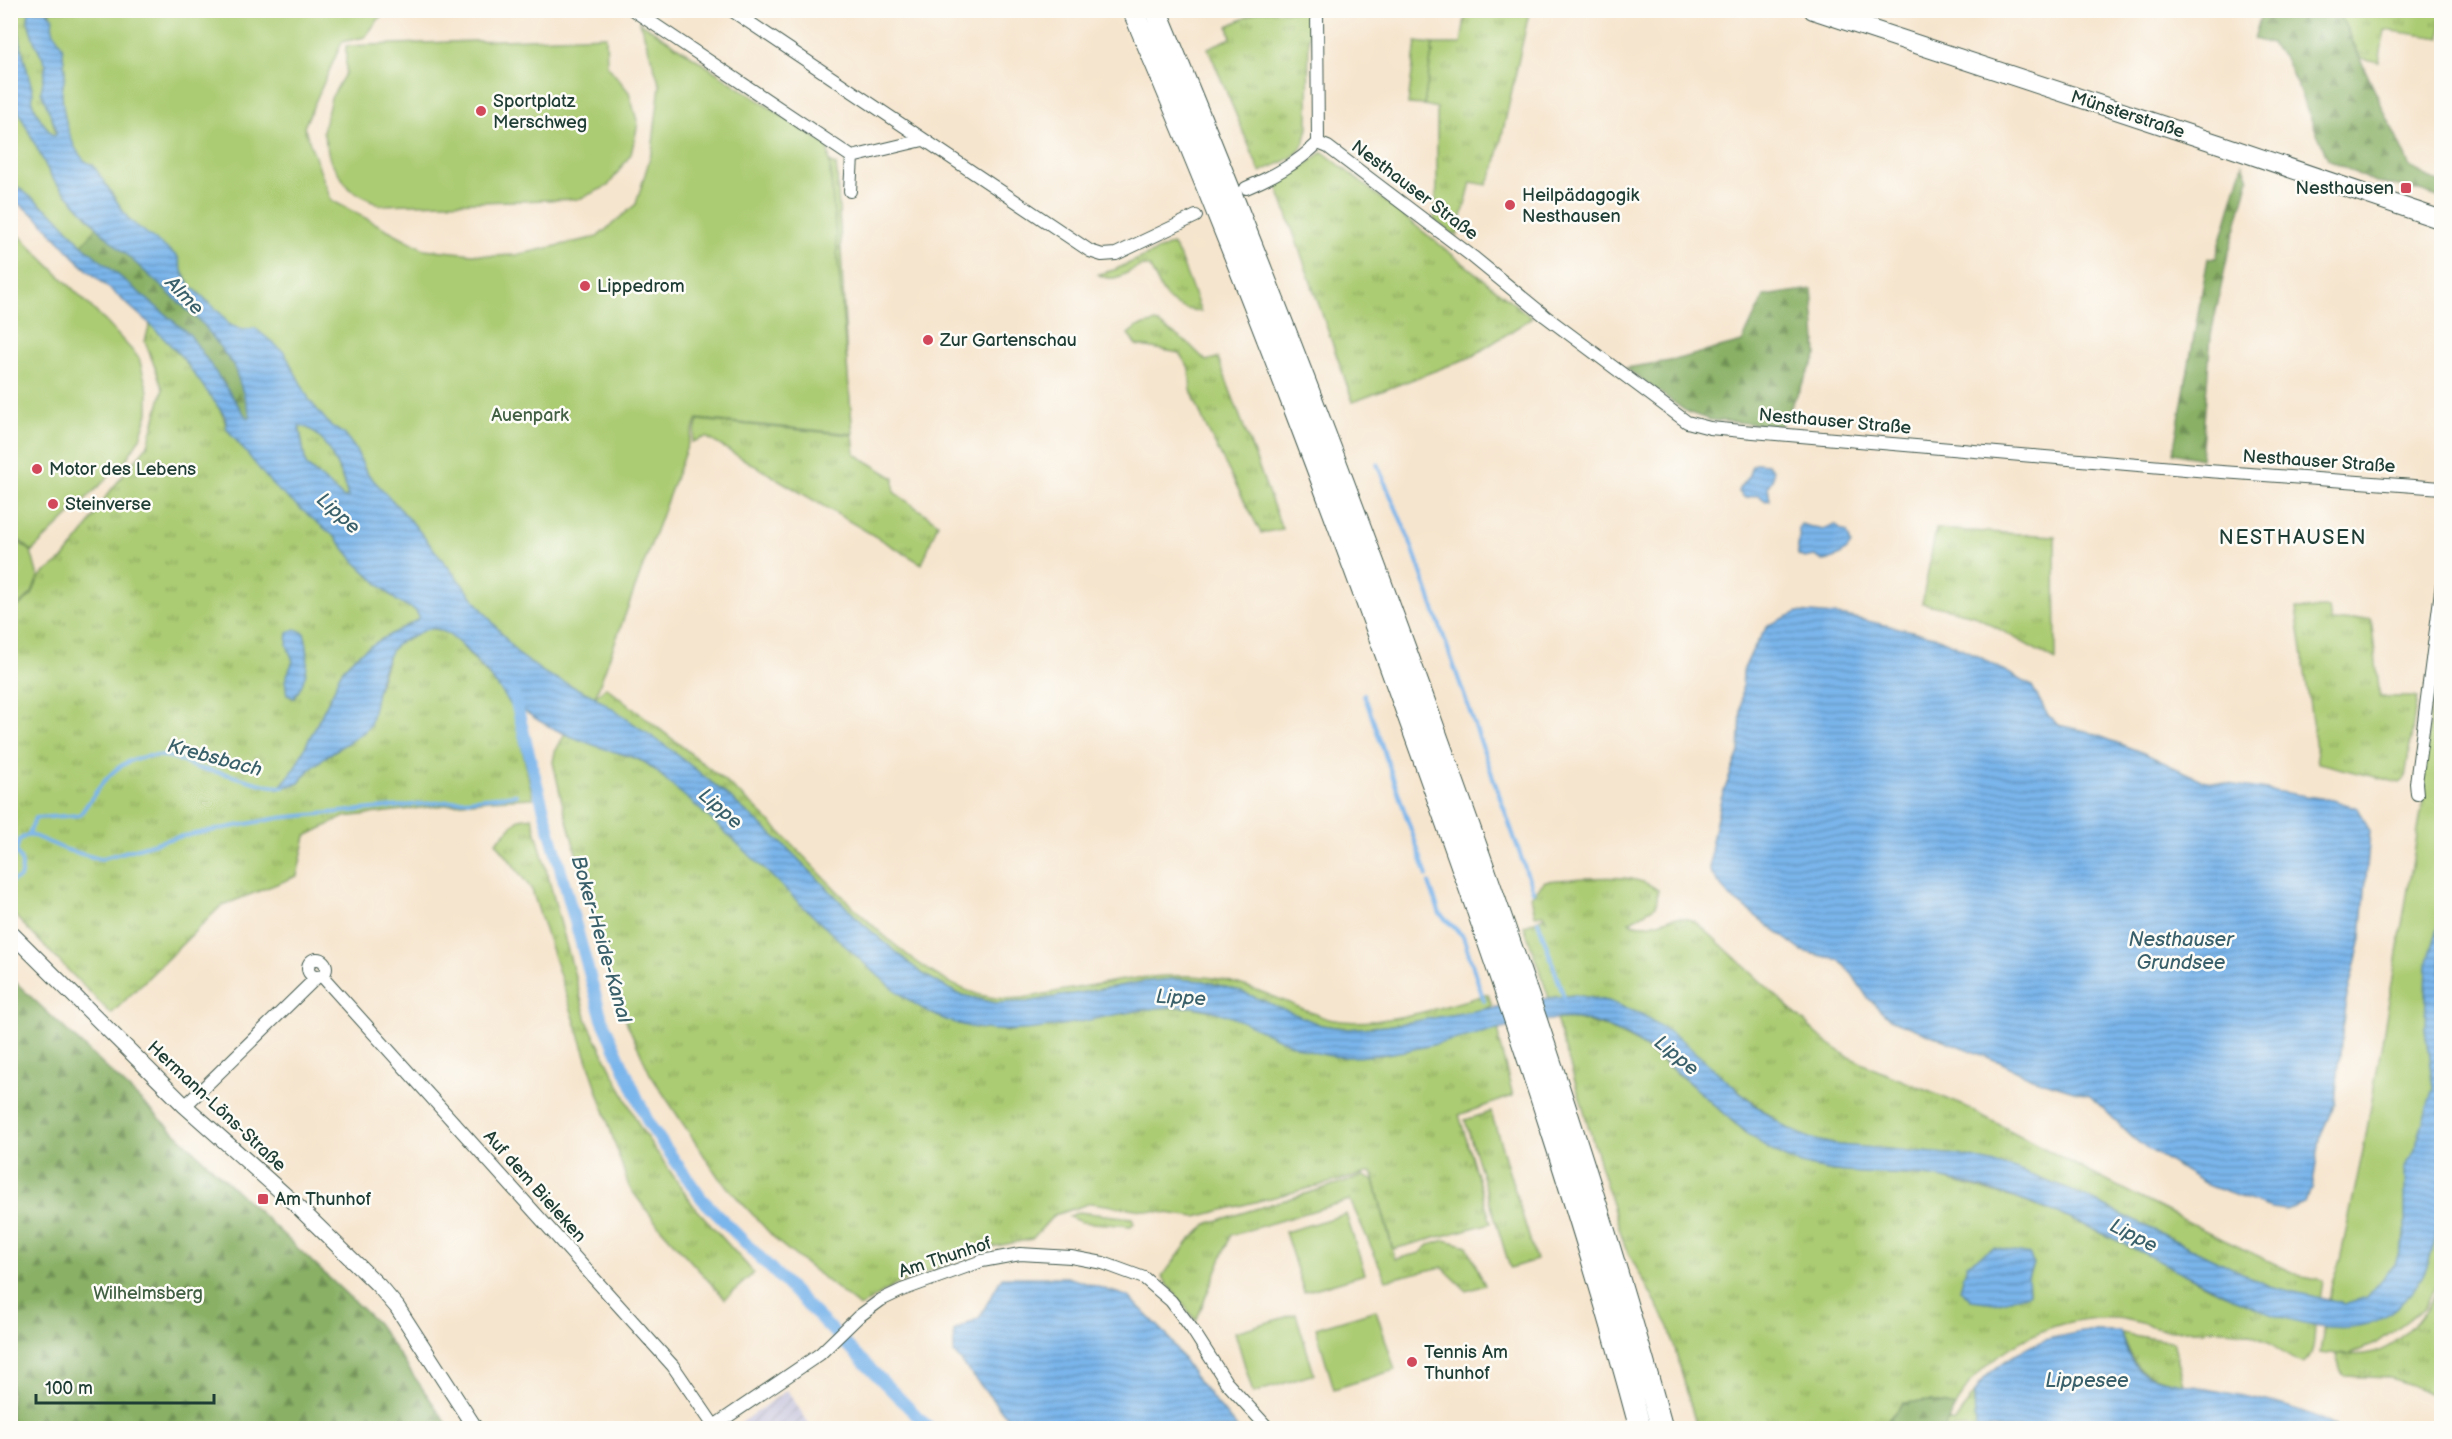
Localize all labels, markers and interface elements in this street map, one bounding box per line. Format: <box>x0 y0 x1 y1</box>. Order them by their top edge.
street label: Münsterstraße <box>2068 86 2188 143</box>
place label: Sportplatz Merschweg <box>493 91 587 133</box>
marker: Sportplatz Merschweg <box>474 104 488 118</box>
street label: Nesthauser Straße <box>1347 136 1482 245</box>
place label: Nesthausen <box>2295 178 2394 199</box>
marker: Nesthausen <box>2399 181 2413 195</box>
place label: Heilpädagogik Nesthausen <box>1522 185 1639 227</box>
marker: Heilpädagogik Nesthausen <box>1503 198 1517 212</box>
water label: Alme <box>159 270 209 320</box>
place label: Lippedrom <box>597 276 685 297</box>
marker: Lippedrom <box>578 279 592 293</box>
place label: Zur Gartenschau <box>939 330 1077 351</box>
marker: Zur Gartenschau <box>921 333 935 347</box>
street label: Nesthauser Straße <box>1758 404 1912 439</box>
park label: Auenpark <box>491 405 569 426</box>
street label: Nesthauser Straße <box>2242 446 2396 477</box>
place label: Motor des Lebens <box>49 459 196 480</box>
marker: Motor des Lebens <box>30 462 44 476</box>
water label: Lippe <box>312 488 365 540</box>
place label: Steinverse <box>65 494 151 515</box>
marker: Steinverse <box>46 497 60 511</box>
district label: NESTHAUSEN <box>2219 526 2367 550</box>
water label: Krebsbach <box>165 734 265 782</box>
water label: Lippe <box>693 783 747 835</box>
water label: Boker-Heide-Kanal <box>566 853 637 1027</box>
water label: Nesthauser Grundsee <box>2129 928 2235 975</box>
water label: Lippe <box>1155 985 1207 1011</box>
water label: Lippe <box>1649 1031 1704 1081</box>
street label: Hermann-Löns-Straße <box>143 1037 290 1176</box>
street label: Auf dem Bieleken <box>479 1126 590 1247</box>
place label: Am Thunhof <box>275 1189 372 1210</box>
marker: Am Thunhof <box>256 1192 270 1206</box>
water label: Lippe <box>2106 1214 2162 1258</box>
street label: Am Thunhof <box>896 1232 995 1282</box>
park label: Wilhelmsberg <box>93 1283 203 1304</box>
place label: Tennis Am Thunhof <box>1424 1342 1508 1384</box>
marker: Tennis Am Thunhof <box>1405 1355 1419 1369</box>
scale bar <box>36 1367 214 1405</box>
water label: Lippesee <box>2045 1369 2129 1393</box>
text: 100 m <box>45 1378 93 1399</box>

